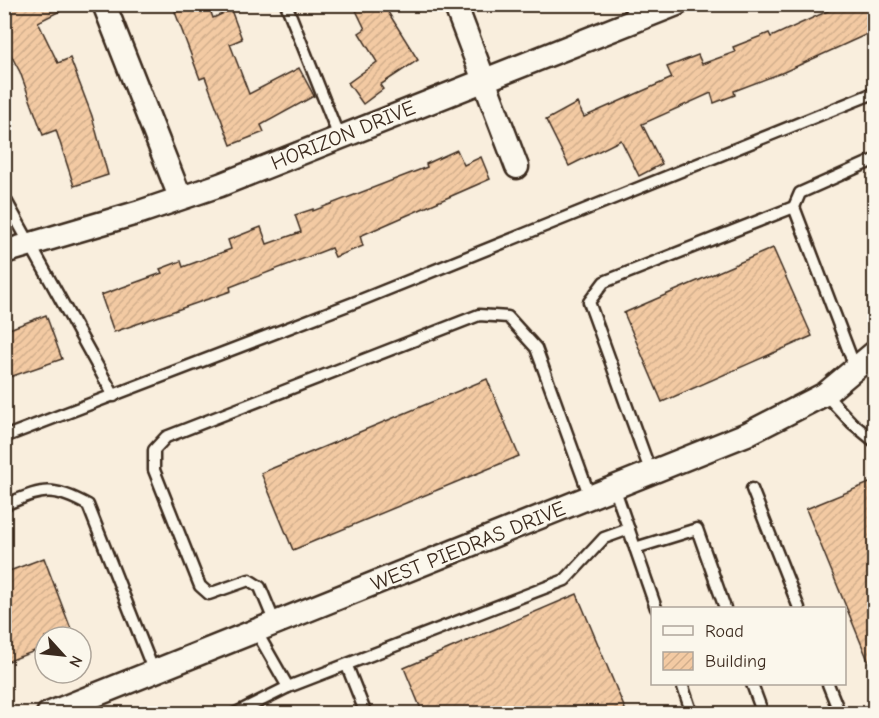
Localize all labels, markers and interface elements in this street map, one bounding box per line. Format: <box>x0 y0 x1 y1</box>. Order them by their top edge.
street label: HORIZON DRIVE <box>267 95 419 175</box>
street label: WEST PIEDRAS DRIVE <box>367 496 569 596</box>
legend <box>651 607 846 685</box>
text: Road <box>705 621 744 642</box>
north arrow <box>33 625 93 685</box>
text: Building <box>705 651 767 672</box>
text: N <box>65 653 86 670</box>

